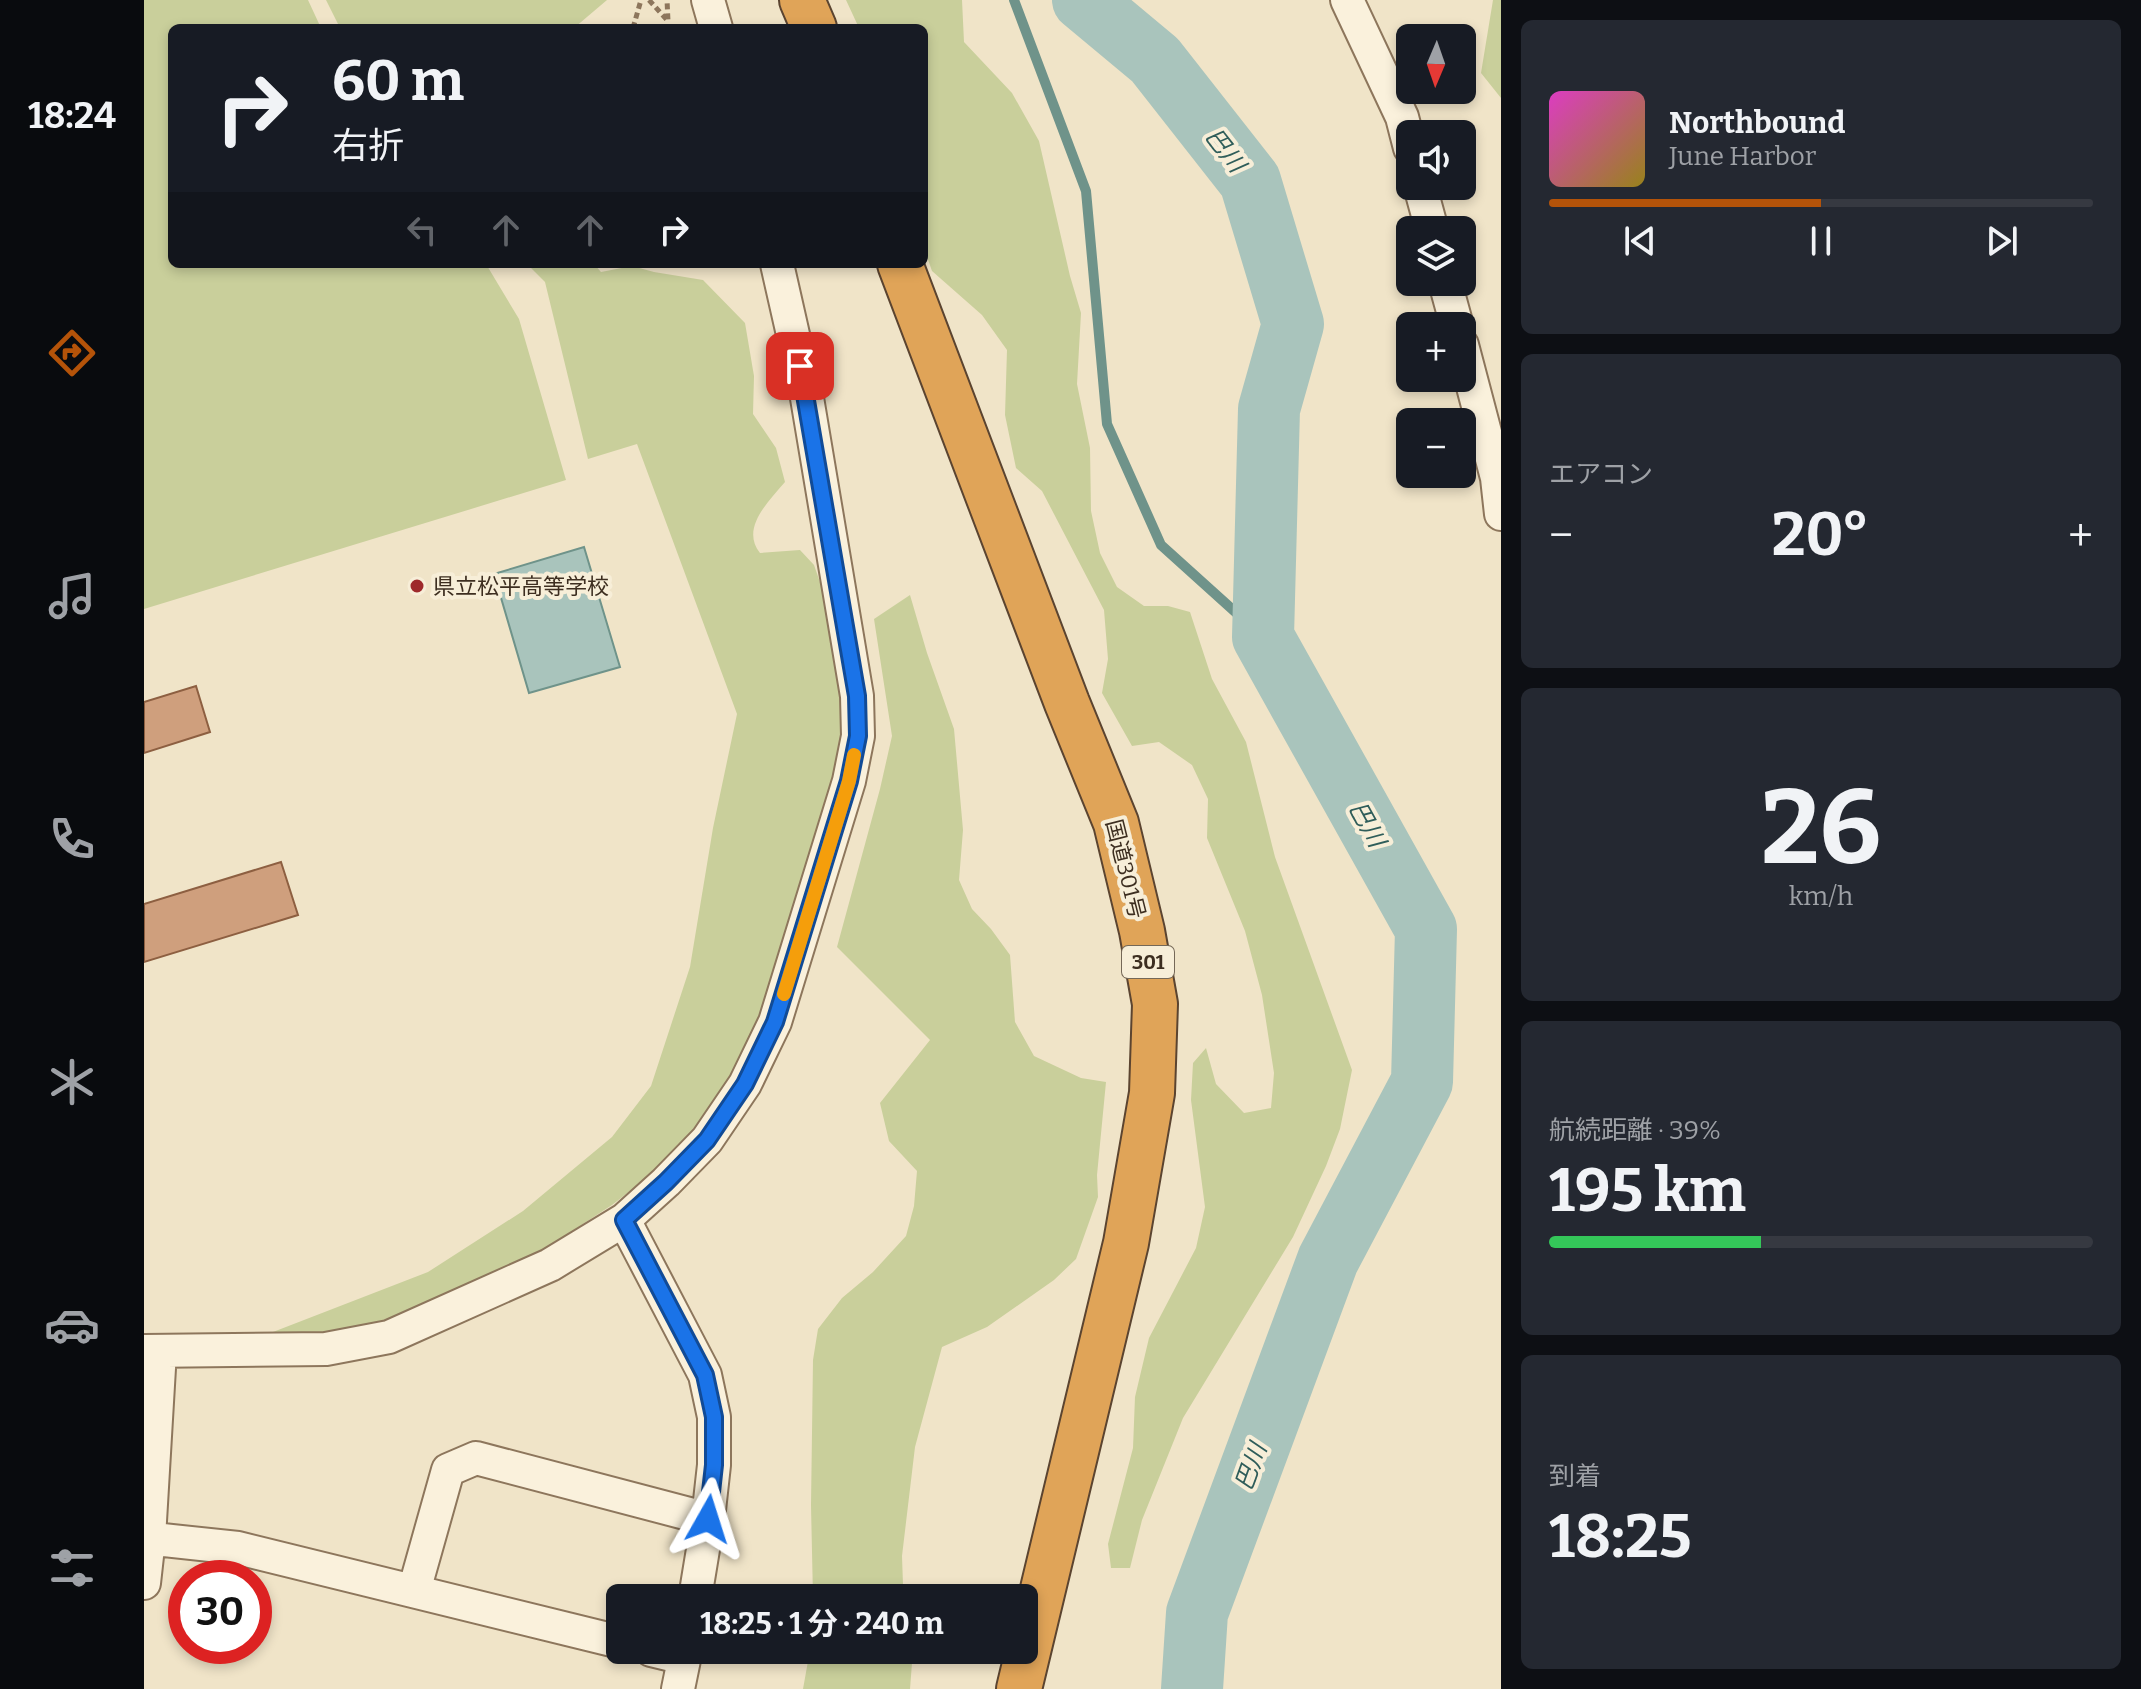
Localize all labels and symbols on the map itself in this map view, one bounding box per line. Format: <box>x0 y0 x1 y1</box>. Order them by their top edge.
north arrow <box>1396 24 1476 104</box>
water label: 巴川 <box>1199 122 1253 180</box>
pin <box>766 332 834 400</box>
place label: 県立松平高等学校 <box>433 573 609 600</box>
marker: 県立松平高等学校 <box>408 577 426 595</box>
water label: 巴川 <box>1343 796 1392 854</box>
street label: 国道301号 <box>1100 817 1151 922</box>
road number: 301 <box>1122 946 1174 978</box>
water label: 巴川 <box>1230 1437 1273 1494</box>
position arrow <box>666 1477 750 1561</box>
speed limit sign: 30 <box>168 1560 272 1664</box>

